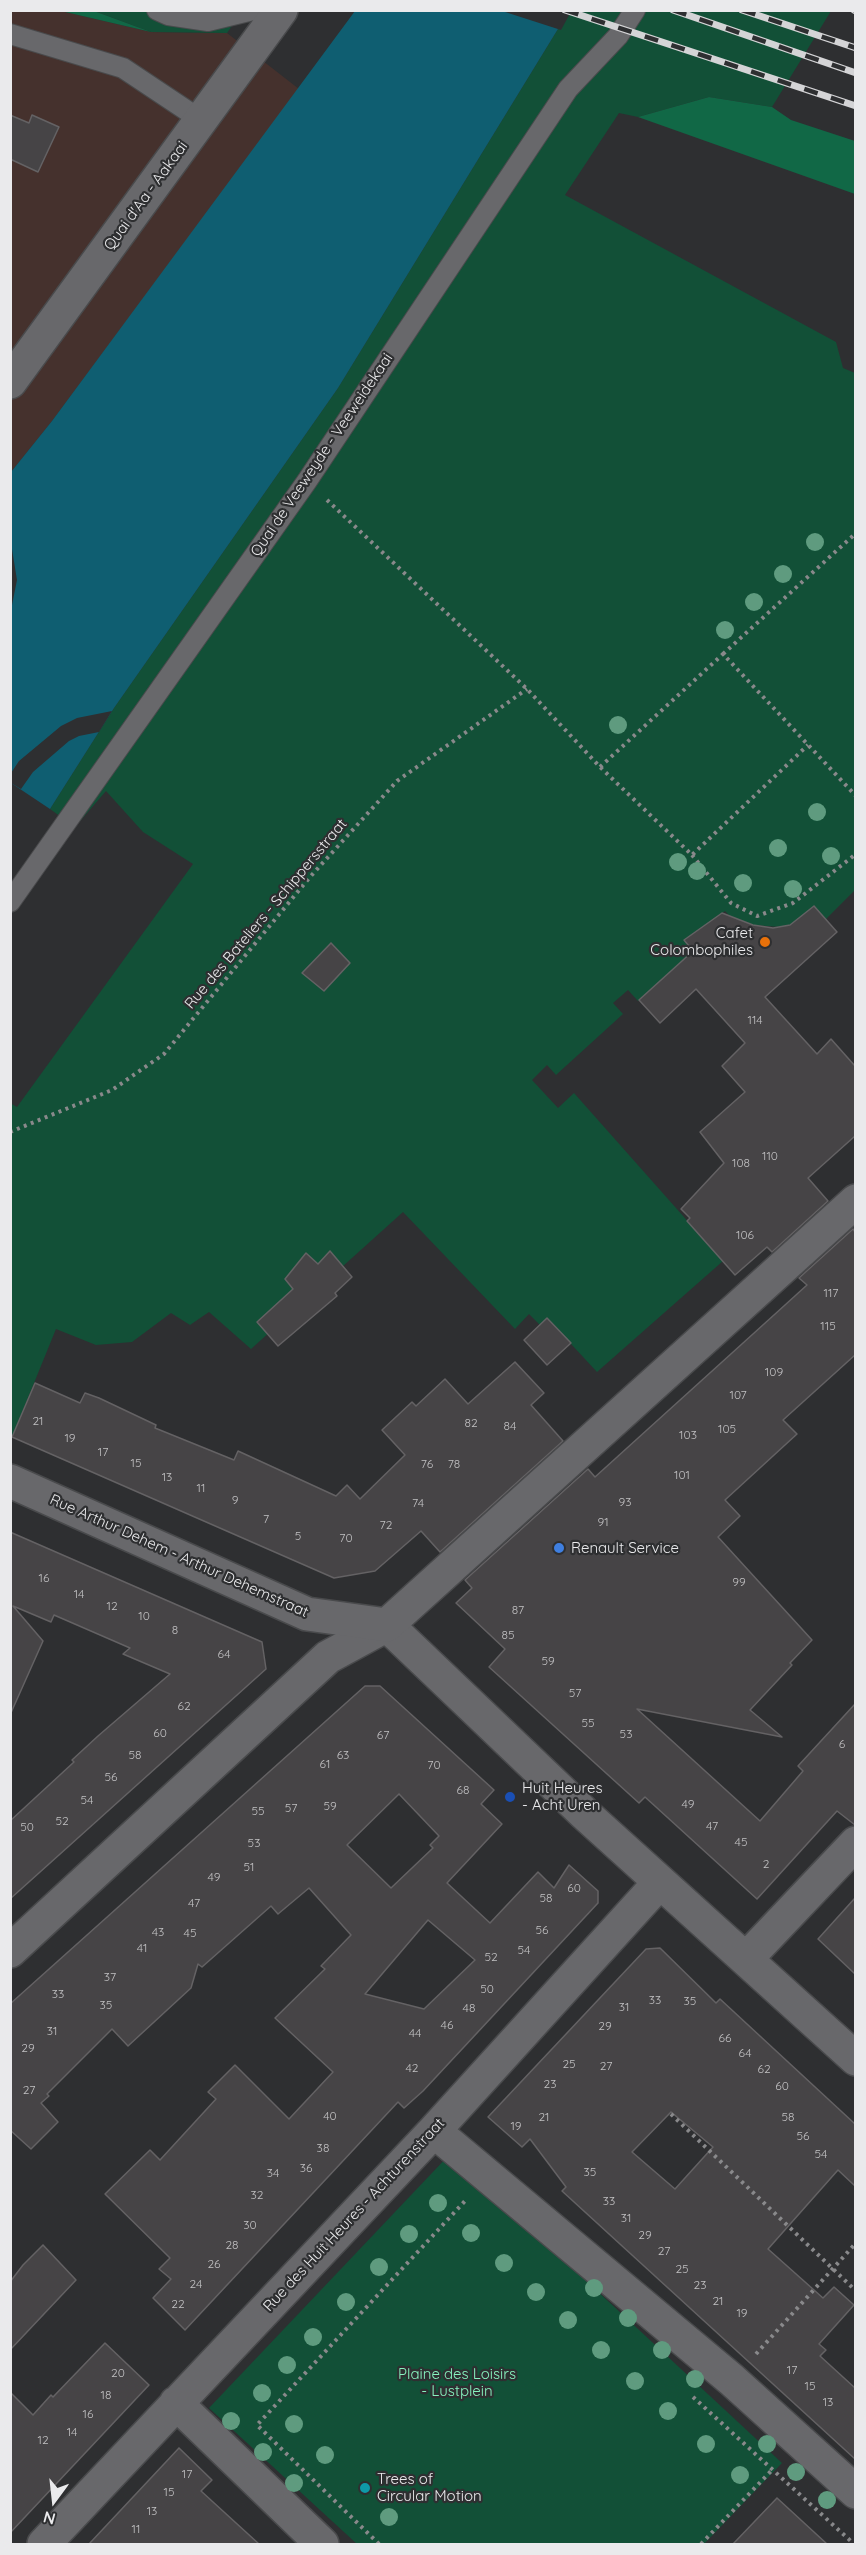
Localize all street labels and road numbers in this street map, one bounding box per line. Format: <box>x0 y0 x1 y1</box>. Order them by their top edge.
street label: Quai d'Aa - Aakaai <box>100 138 192 254</box>
street label: Quai de Veeweyde - Veeweidekaai <box>247 350 397 560</box>
street label: Rue des Bateliers - Schippersstraat <box>181 815 351 1013</box>
street label: Rue Arthur Dehem - Arthur Dehemstraat <box>47 1491 311 1621</box>
street label: Rue des Huit Heures - Achturenstraat <box>260 2115 448 2315</box>

